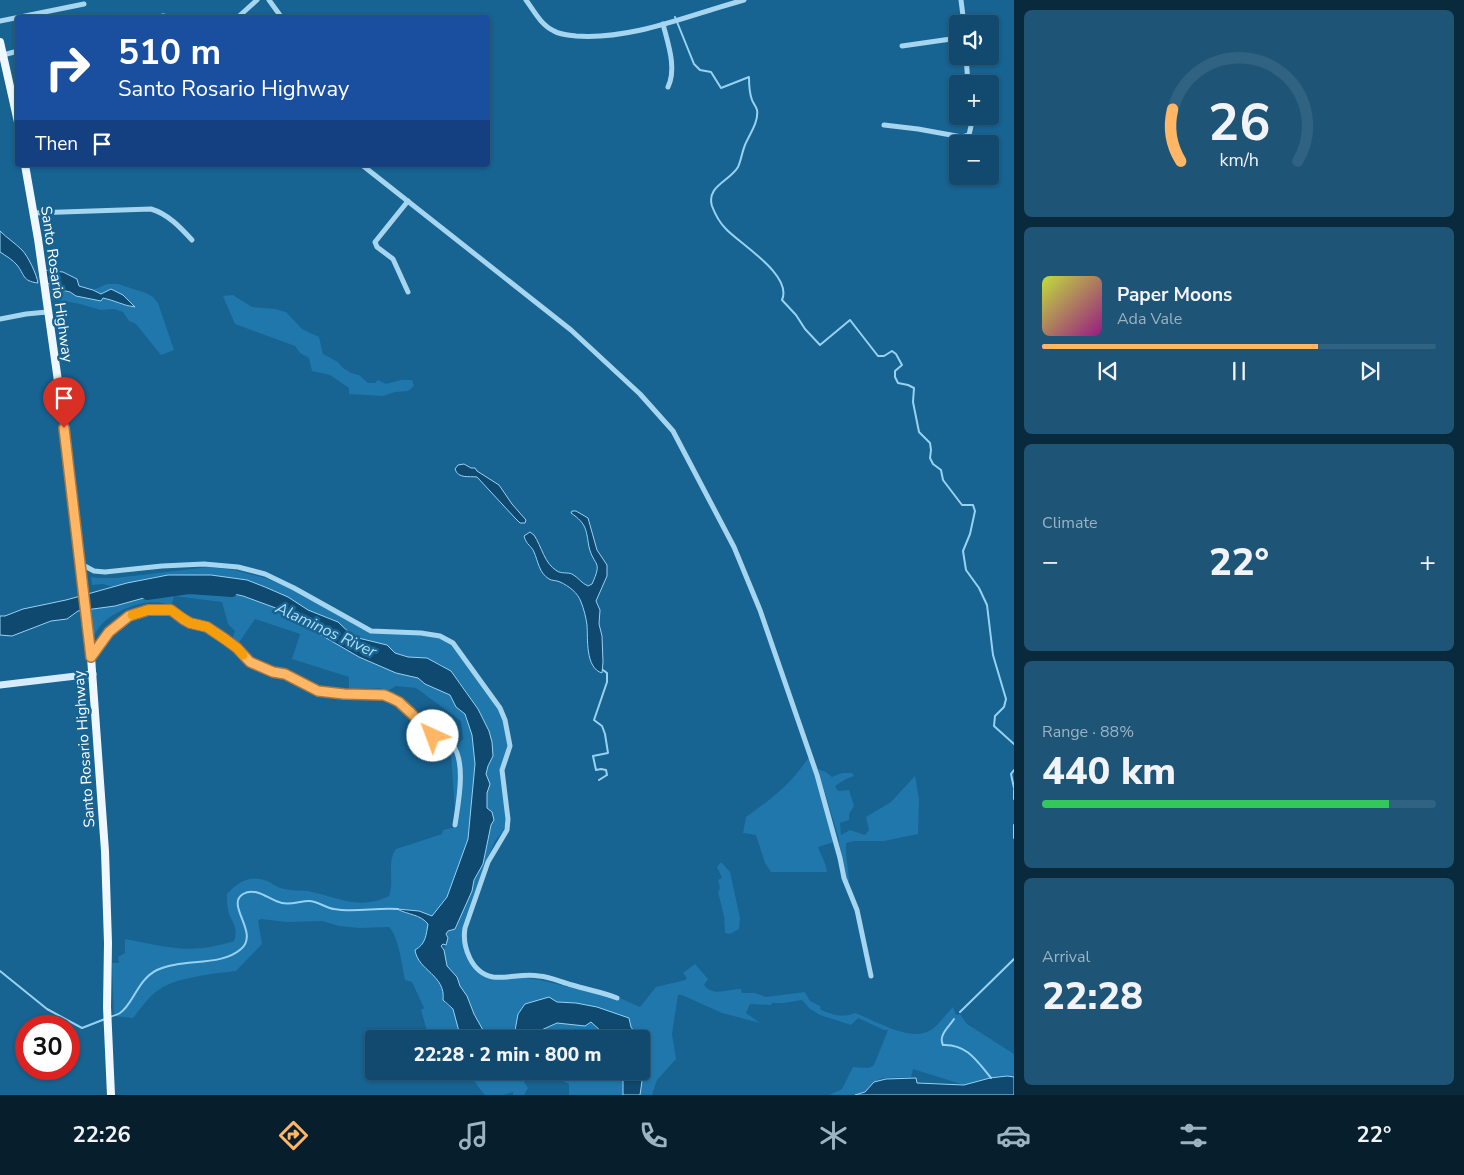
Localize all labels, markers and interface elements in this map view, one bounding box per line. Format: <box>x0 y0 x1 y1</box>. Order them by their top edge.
map controls <box>949 15 999 185</box>
button: sound <box>949 15 999 65</box>
text: 510 m <box>118 29 221 76</box>
icon: right <box>35 35 100 100</box>
text: Santo Rosario Highway <box>118 74 349 104</box>
button: + <box>949 75 999 125</box>
text: 26 <box>1208 87 1270 158</box>
icon: arrive <box>88 130 116 158</box>
text: Then <box>35 131 78 157</box>
button: − <box>949 135 999 185</box>
text: km/h <box>1219 148 1259 172</box>
street label: Santo Rosario Highway <box>36 205 78 364</box>
text: Paper Moons <box>1117 282 1232 308</box>
text: Ada Vale <box>1117 308 1182 330</box>
icon: previous <box>1094 357 1122 385</box>
icon: pause <box>1225 357 1253 385</box>
icon: next <box>1356 357 1384 385</box>
pin <box>43 377 85 428</box>
icon: arrive <box>50 384 78 412</box>
text: Climate <box>1042 512 1097 534</box>
text: 22° <box>1209 537 1269 588</box>
text: − <box>1042 543 1059 581</box>
text: + <box>1419 543 1436 581</box>
water label: Alaminos River <box>271 597 381 664</box>
street label: Santo Rosario Highway <box>69 669 99 828</box>
position arrow <box>406 709 458 761</box>
text: Range · 88% <box>1042 721 1134 743</box>
text: 440 km <box>1042 746 1176 797</box>
text: Arrival <box>1042 946 1090 968</box>
text: 22:28 <box>1042 971 1143 1022</box>
speed limit sign: 30 <box>15 1015 80 1080</box>
text: 22:28 · 2 min · 800 m <box>414 1042 601 1068</box>
icon: directions <box>276 1118 311 1153</box>
icon: music <box>456 1118 491 1153</box>
icon: phone <box>636 1118 671 1153</box>
icon: climate <box>816 1118 851 1153</box>
icon: car <box>996 1118 1031 1153</box>
icon: filters <box>1176 1118 1211 1153</box>
text: 22:26 <box>73 1120 131 1150</box>
text: 22° <box>1357 1120 1391 1150</box>

